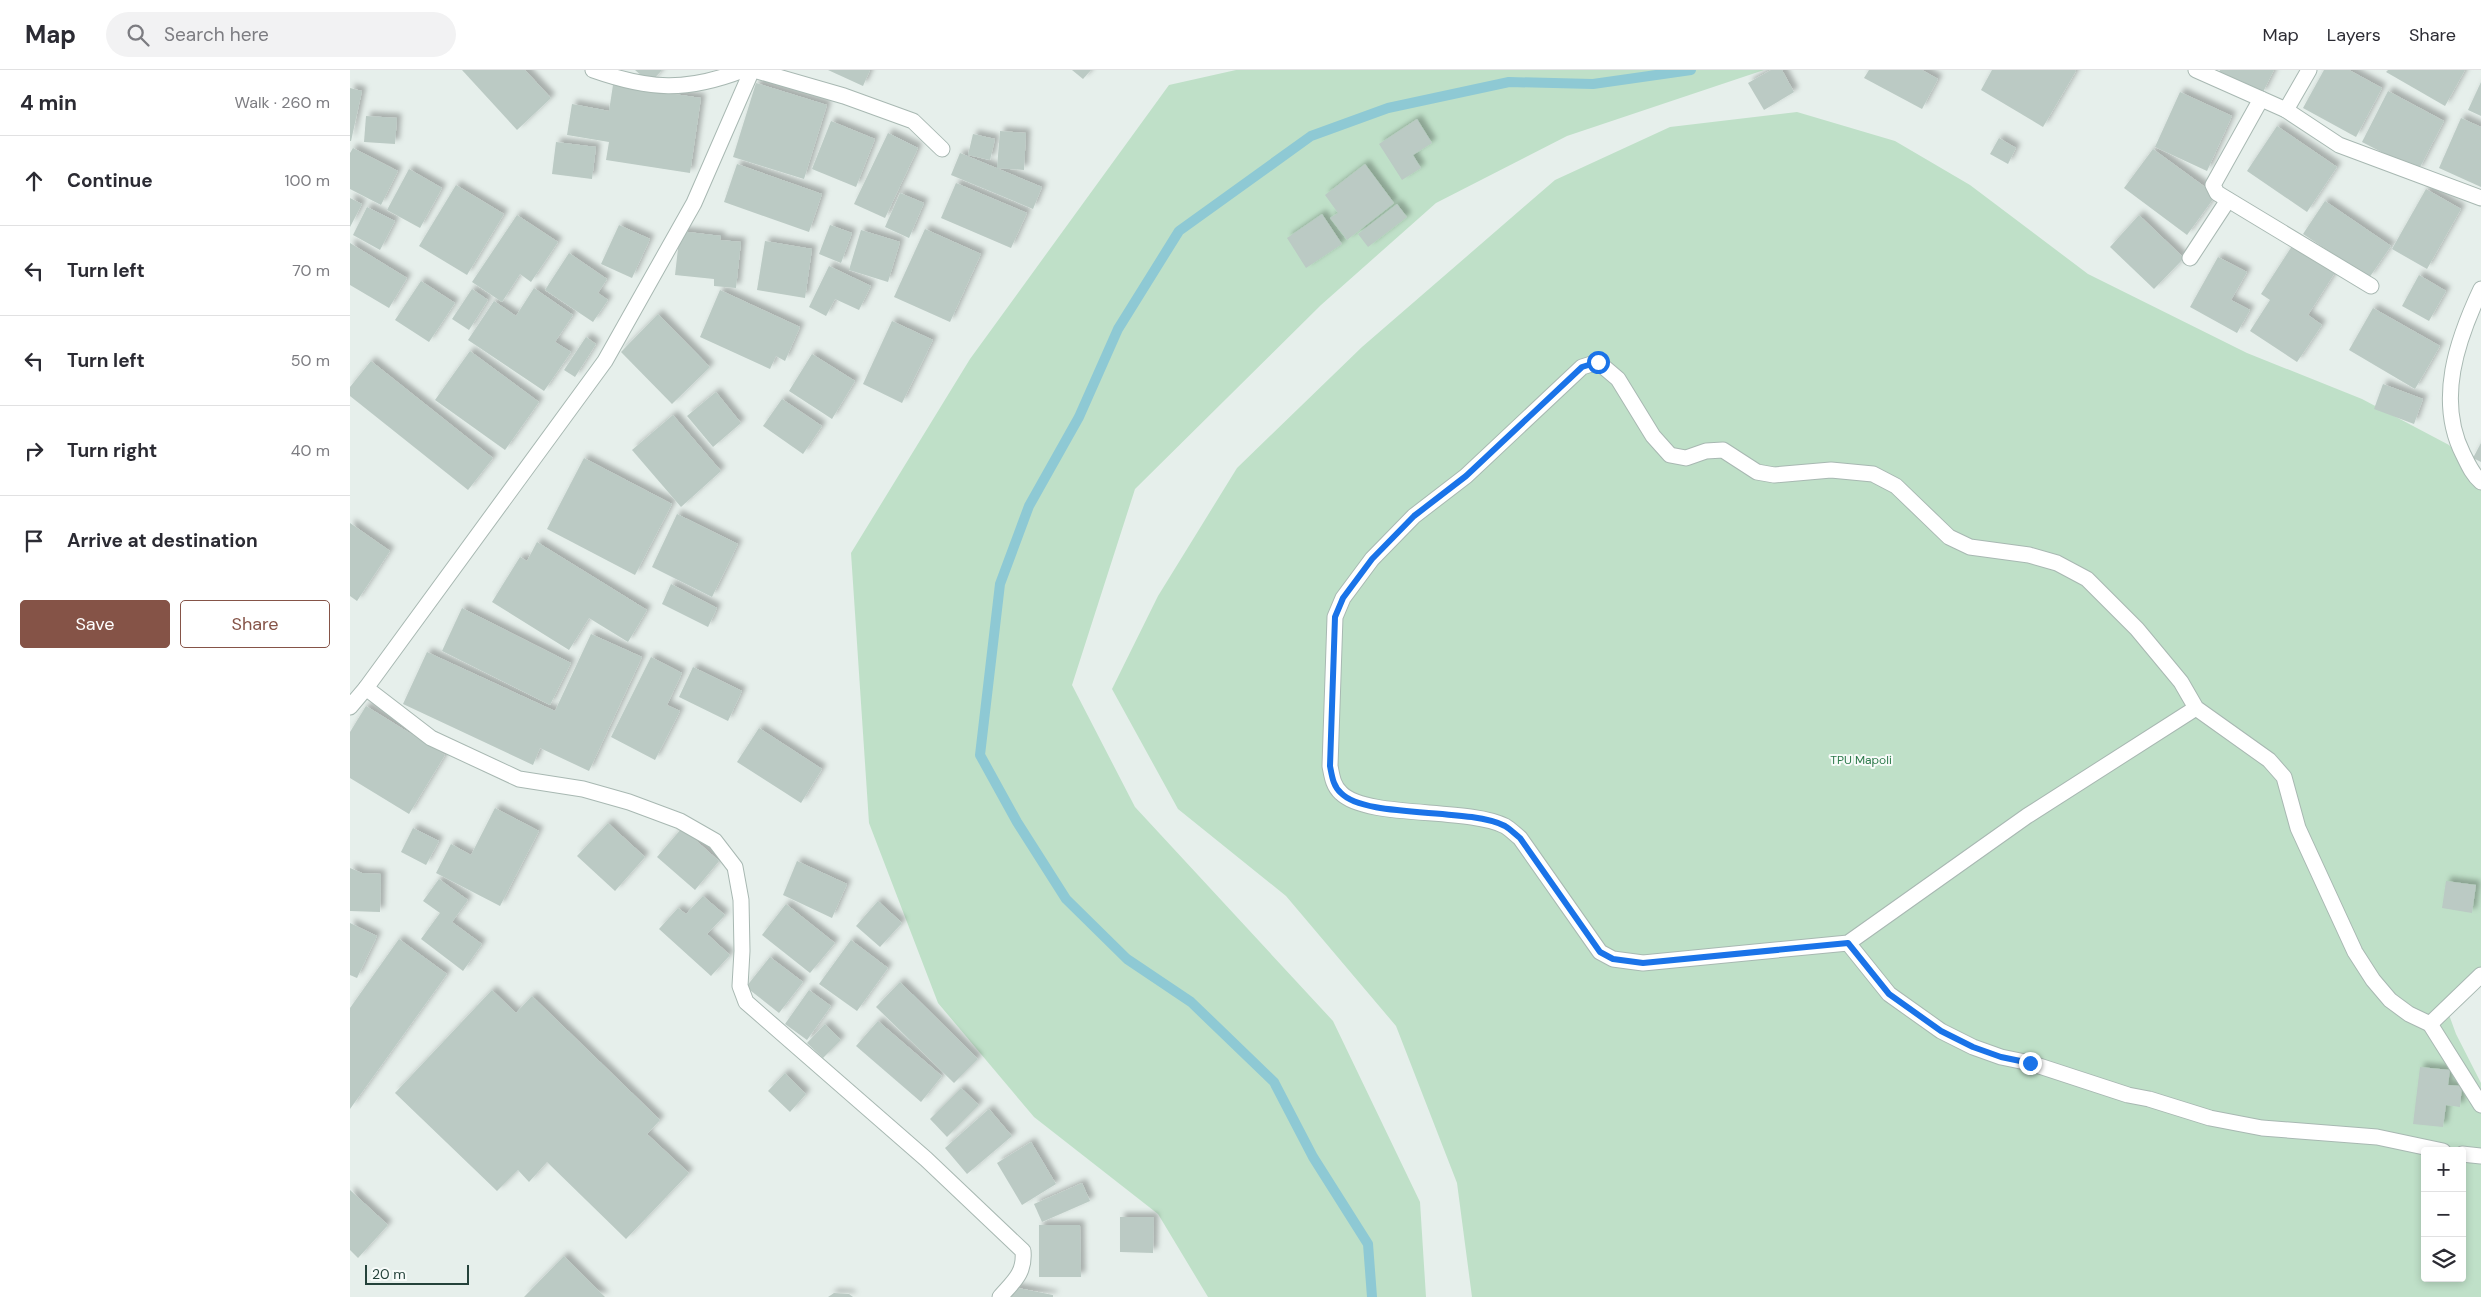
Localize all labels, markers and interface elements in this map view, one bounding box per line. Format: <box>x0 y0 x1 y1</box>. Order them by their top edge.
search box <box>106 12 456 57</box>
text: Map <box>25 19 76 50</box>
icon: search <box>124 21 152 49</box>
text: Search here <box>164 22 269 47</box>
text: Map <box>2263 23 2299 47</box>
text: Layers <box>2327 23 2381 47</box>
text: Share <box>2409 23 2456 47</box>
text: 4 min <box>20 89 77 117</box>
text: Walk · 260 m <box>235 92 330 113</box>
icon: ahead <box>20 167 48 195</box>
text: Continue <box>67 168 153 193</box>
text: 100 m <box>285 170 330 191</box>
icon: left <box>20 257 48 285</box>
text: Turn left <box>67 258 145 283</box>
text: 70 m <box>292 260 330 281</box>
icon: left <box>20 347 48 375</box>
text: Turn left <box>67 348 145 373</box>
text: 50 m <box>291 350 330 371</box>
route start <box>1587 351 1610 374</box>
icon: right <box>20 437 48 465</box>
text: Turn right <box>67 438 157 463</box>
text: 40 m <box>291 440 330 461</box>
icon: arrive <box>20 527 48 555</box>
text: Arrive at destination <box>67 528 258 553</box>
button: Save <box>20 600 170 648</box>
button: Share <box>180 600 330 648</box>
park label: TPU Mapoli <box>1830 752 1892 768</box>
route end <box>2019 1052 2042 1075</box>
map controls <box>2421 1147 2466 1282</box>
button: + <box>2421 1147 2466 1192</box>
button: − <box>2421 1192 2466 1237</box>
button: layers <box>2421 1237 2466 1282</box>
scale bar <box>365 1262 469 1285</box>
text: 20 m <box>372 1265 406 1283</box>

